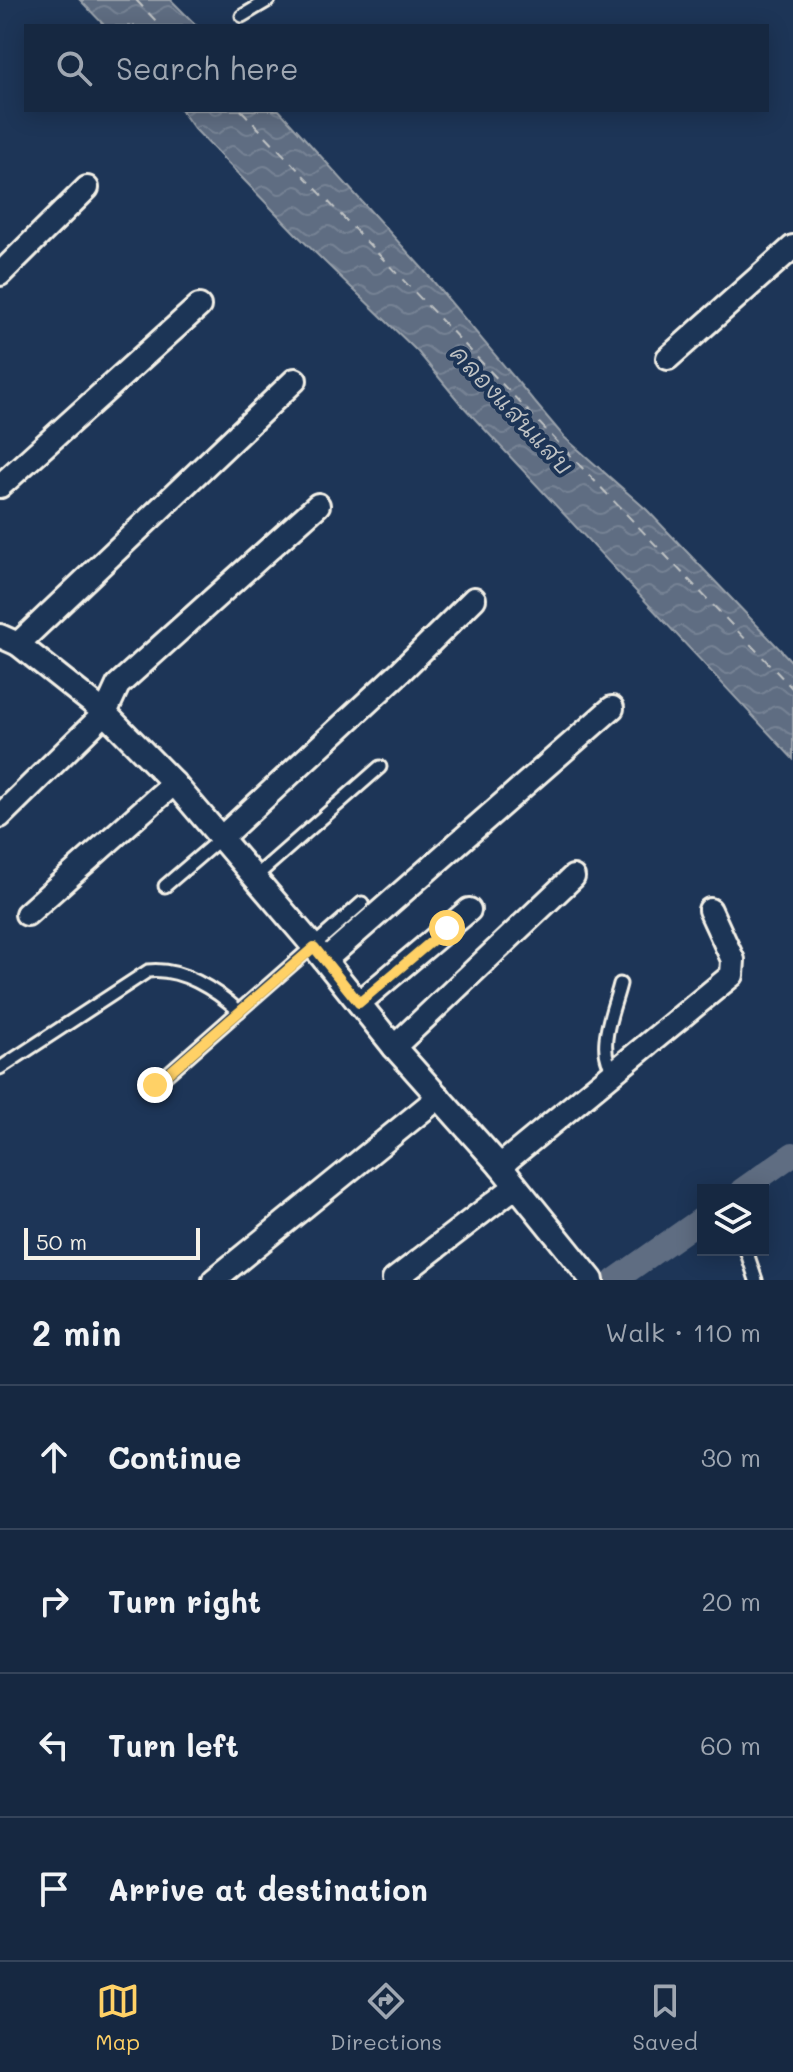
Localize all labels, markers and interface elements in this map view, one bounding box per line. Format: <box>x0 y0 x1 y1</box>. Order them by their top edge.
search box <box>24 24 769 112</box>
icon: search <box>52 46 96 90</box>
text: Search here <box>116 48 299 88</box>
water label: คลองแสนแสบ <box>444 338 580 480</box>
route start <box>429 910 465 946</box>
route end <box>137 1067 173 1103</box>
map controls <box>697 1184 769 1256</box>
button: layers <box>697 1184 769 1256</box>
scale bar <box>24 1224 200 1260</box>
text: 50 m <box>36 1227 87 1256</box>
text: 2 min <box>32 1310 121 1355</box>
text: Walk · 110 m <box>605 1315 761 1349</box>
icon: ahead <box>32 1435 76 1479</box>
text: Continue <box>108 1437 241 1477</box>
text: 30 m <box>701 1440 761 1474</box>
icon: right <box>32 1579 76 1623</box>
text: Turn right <box>108 1581 261 1621</box>
text: 20 m <box>701 1584 761 1618</box>
icon: left <box>32 1723 76 1767</box>
text: Turn left <box>108 1725 239 1765</box>
text: 60 m <box>700 1728 761 1762</box>
icon: arrive <box>32 1867 76 1911</box>
text: Arrive at destination <box>108 1869 428 1909</box>
tab: Map <box>95 1979 140 2056</box>
tab: Directions <box>330 1979 442 2056</box>
tab: Saved <box>633 1979 698 2056</box>

